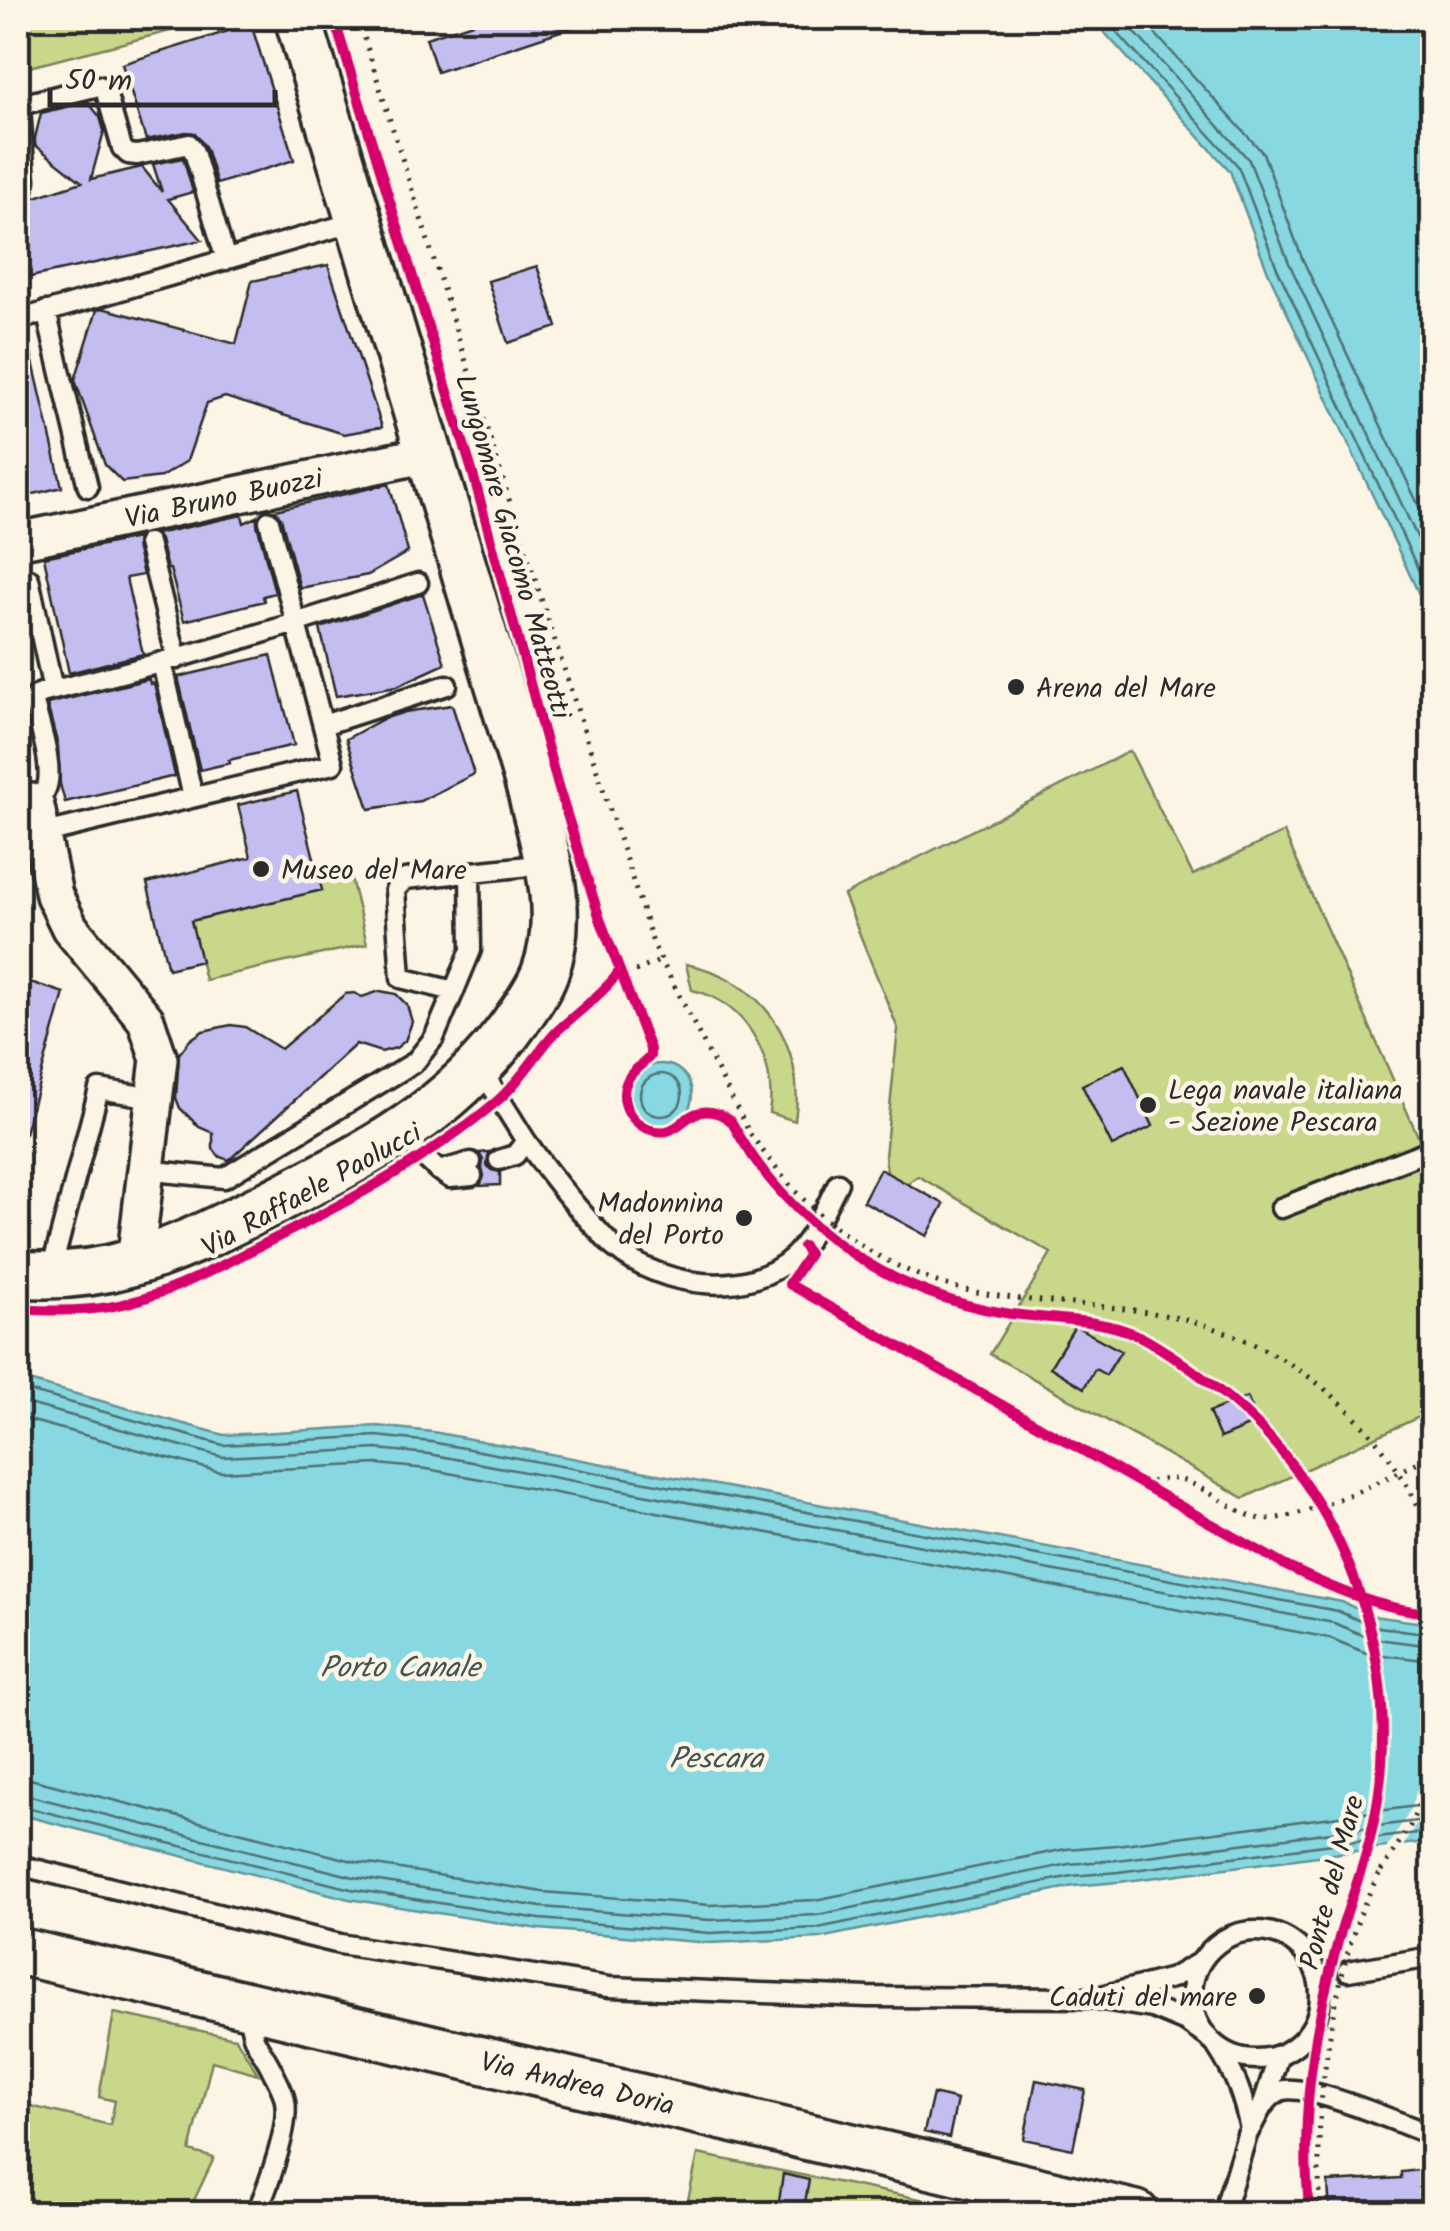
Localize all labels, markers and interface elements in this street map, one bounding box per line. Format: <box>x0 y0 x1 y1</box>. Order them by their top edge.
scale bar <box>50 45 275 107</box>
text: 50 m <box>65 58 132 106</box>
street label: Lungomare Giacomo Matteotti <box>441 369 583 726</box>
street label: Via Bruno Buozzi <box>121 457 328 543</box>
place label: Arena del Mare <box>1036 667 1216 712</box>
marker: Arena del Mare <box>1005 676 1027 698</box>
place label: Museo del Mare <box>281 849 467 894</box>
marker: Museo del Mare <box>250 858 272 880</box>
place label: Lega navale italiana - Sezione Pescara <box>1168 1069 1403 1146</box>
marker: Lega navale italiana - Sezione Pescara <box>1137 1094 1159 1116</box>
street label: Via Raffaele Paolucci <box>194 1111 432 1270</box>
place label: Madonnina del Porto <box>598 1182 724 1259</box>
marker: Madonnina del Porto <box>733 1207 755 1229</box>
water label: Porto Canale <box>320 1645 482 1693</box>
water label: Pescara <box>669 1736 765 1784</box>
street label: Ponte del Mare <box>1288 1790 1378 1975</box>
place label: Caduti del mare <box>1049 1976 1237 2021</box>
marker: Caduti del mare <box>1246 1985 1268 2007</box>
street label: Via Andrea Doria <box>476 2041 679 2130</box>

